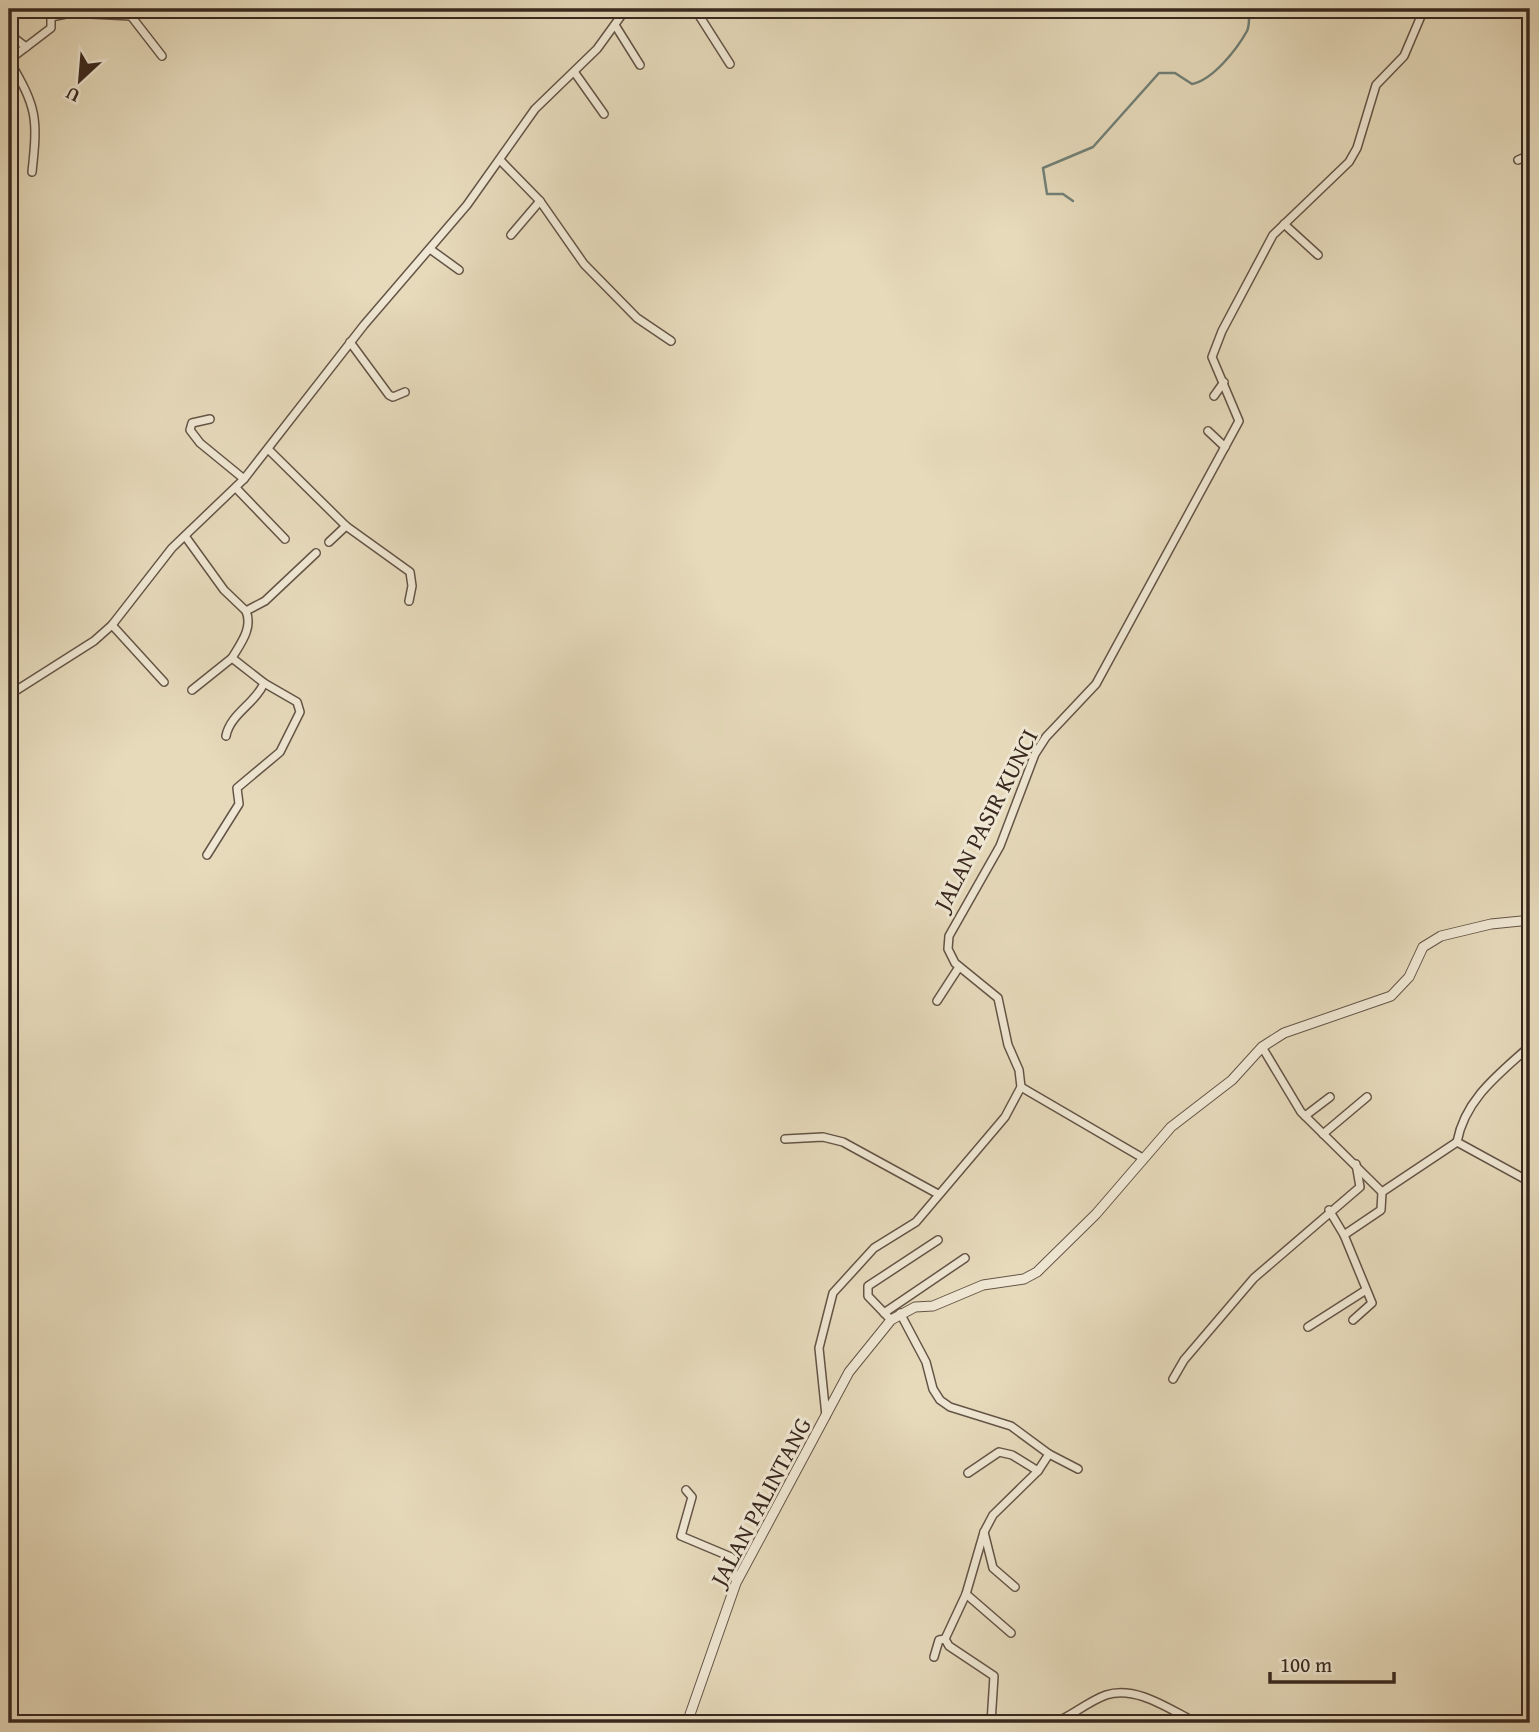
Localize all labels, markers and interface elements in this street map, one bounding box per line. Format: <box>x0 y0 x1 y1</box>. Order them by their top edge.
north arrow <box>46 46 116 116</box>
text: U <box>60 80 84 111</box>
street label: JALAN PASIR KUNCI <box>923 723 1046 919</box>
street label: JALAN PALINTANG <box>700 1411 820 1595</box>
scale bar <box>1270 1641 1394 1685</box>
text: 100 m <box>1280 1649 1332 1680</box>

